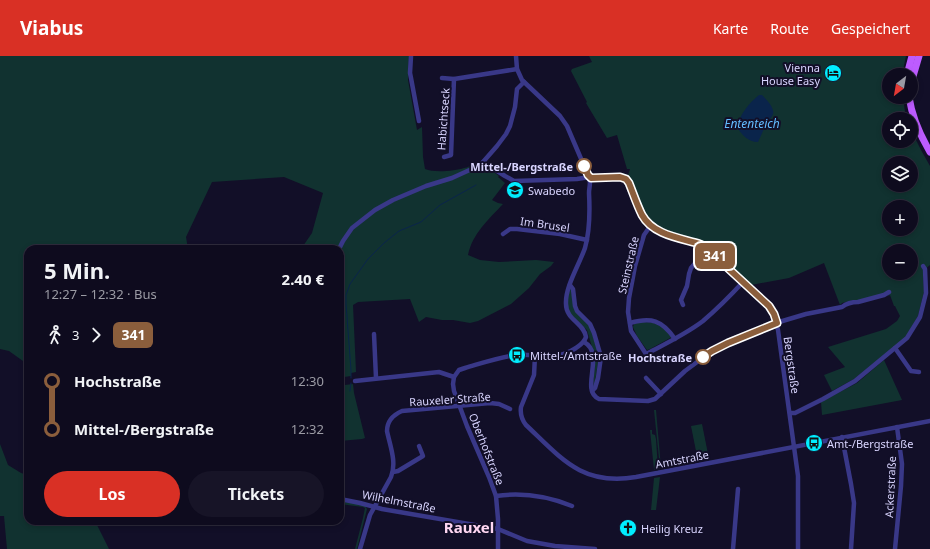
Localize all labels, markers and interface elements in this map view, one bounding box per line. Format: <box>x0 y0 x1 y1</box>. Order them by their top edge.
text: Viabus <box>20 15 83 41</box>
text: Karte <box>713 19 748 38</box>
text: Route <box>770 19 809 38</box>
text: Gespeichert <box>831 19 910 38</box>
place label: Vienna House Easy <box>761 60 820 88</box>
hotel icon: Vienna House Easy <box>823 63 843 83</box>
north arrow <box>882 68 918 104</box>
map controls <box>882 68 918 280</box>
street label: Habichtseck <box>433 87 453 151</box>
button: locate <box>882 112 918 148</box>
water label: Ententeich <box>724 115 780 132</box>
button: layers <box>882 156 918 192</box>
marker: Mittel-/Bergstraße <box>576 158 592 174</box>
place label: Mittel-/Bergstraße <box>470 159 573 174</box>
school or university icon: Swabedo <box>505 180 525 200</box>
place label: Swabedo <box>528 183 576 198</box>
button: + <box>882 200 918 236</box>
street label: Im Brusel <box>519 213 571 235</box>
street label: Steinstraße <box>614 235 642 295</box>
line badge: 341 <box>692 243 738 269</box>
button: − <box>882 244 918 280</box>
text: 341 <box>703 246 727 265</box>
text: 5 Min. <box>44 255 110 285</box>
text: 2.40 € <box>282 269 324 289</box>
text: 12:27 – 12:32 · Bus <box>44 285 157 303</box>
icon: walk <box>44 324 66 346</box>
icon: forward <box>85 324 107 346</box>
text: 341 <box>121 325 145 344</box>
text: 3 <box>72 326 79 344</box>
street label: Bergstraße <box>781 336 803 394</box>
bus stop icon: Mittel-/Amtstraße <box>507 345 527 365</box>
place label: Mittel-/Amtstraße <box>530 348 622 363</box>
marker: Hochstraße <box>695 349 711 365</box>
place label: Hochstraße <box>628 350 692 365</box>
text: Hochstraße <box>74 371 161 391</box>
text: 12:30 <box>291 372 324 390</box>
street label: Rauxeler Straße <box>409 389 491 409</box>
street label: Oberhofstraße <box>466 411 508 487</box>
text: Mittel-/Bergstraße <box>74 419 214 439</box>
text: 12:32 <box>291 420 324 438</box>
bus stop icon: Amt-/Bergstraße <box>804 433 824 453</box>
place label: Amt-/Bergstraße <box>827 436 913 451</box>
street label: Amtstraße <box>654 446 710 472</box>
street label: Ackerstraße <box>881 456 899 518</box>
button: Los <box>44 471 180 517</box>
button: Tickets <box>188 471 324 517</box>
street label: Wilhelmstraße <box>361 486 437 516</box>
district label: Rauxel <box>444 517 494 537</box>
church icon: Heilig Kreuz <box>618 518 638 538</box>
place label: Heilig Kreuz <box>641 521 703 536</box>

